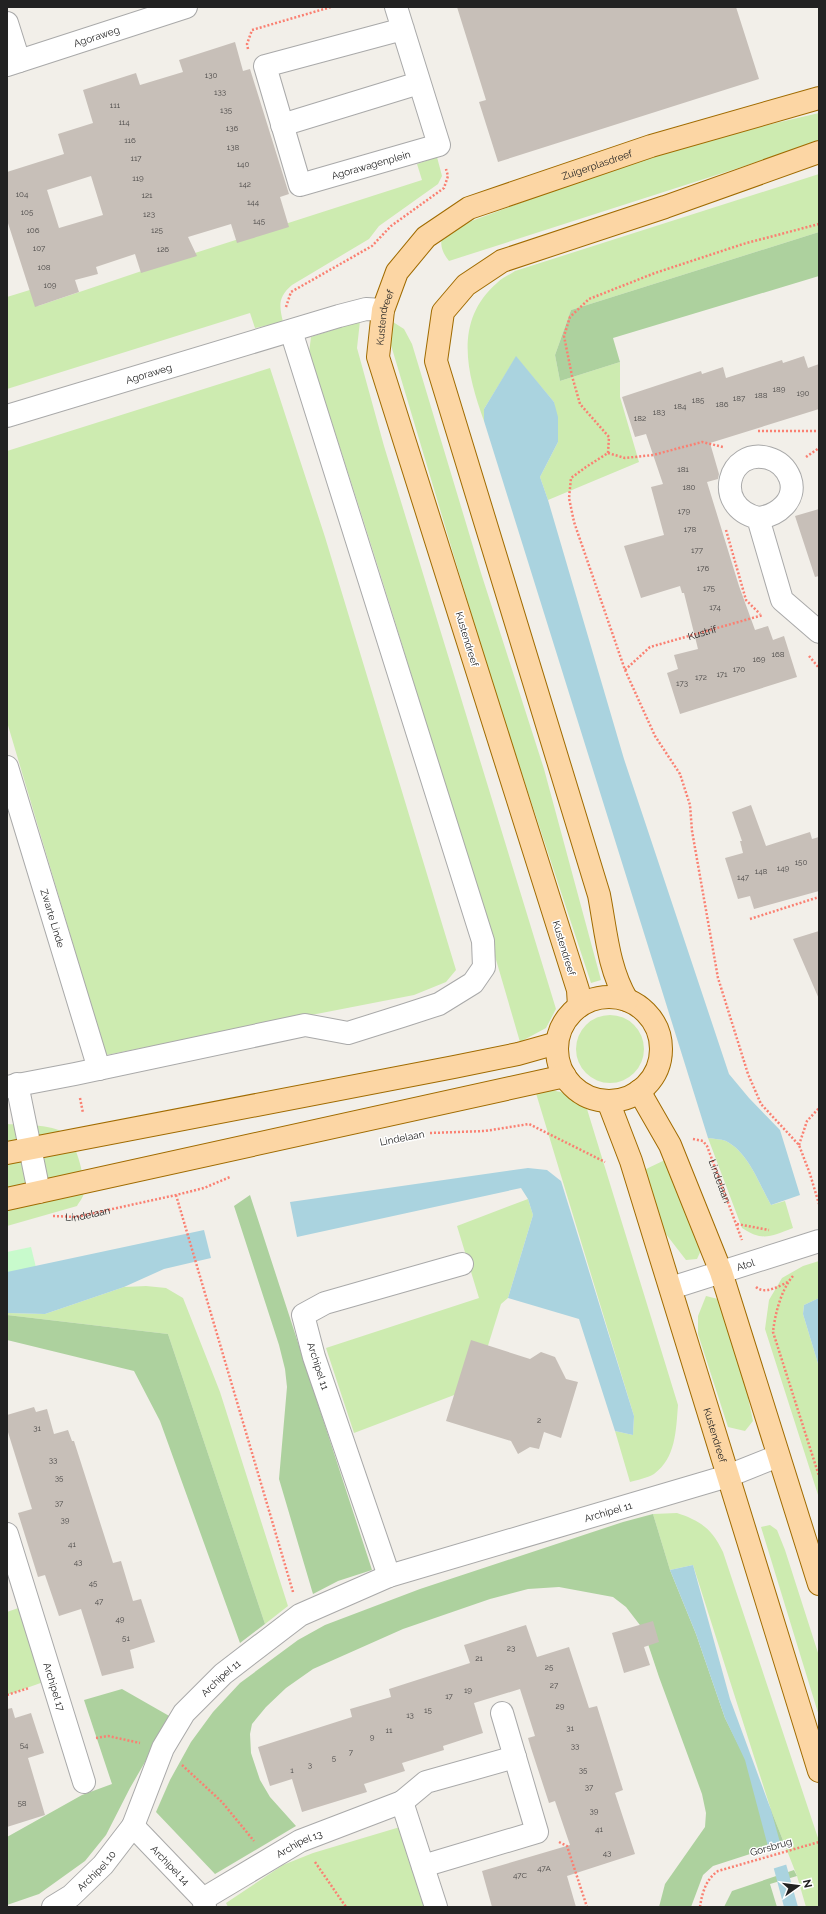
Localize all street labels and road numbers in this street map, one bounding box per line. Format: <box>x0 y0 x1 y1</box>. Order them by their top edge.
street label: Agoraweg <box>72 23 121 49</box>
street label: Zuigerplasdreef <box>560 147 634 182</box>
street label: Agorawagenplein <box>330 148 412 182</box>
street label: Kustendreef <box>374 288 396 346</box>
street label: Agoraweg <box>124 361 173 385</box>
street label: Kustendreef <box>453 610 481 668</box>
street label: Kustrif <box>686 623 718 642</box>
street label: Zwarte Linde <box>39 887 67 949</box>
street label: Kustendreef <box>550 919 578 977</box>
street label: Lindelaan <box>379 1128 425 1148</box>
street label: Lindelaan <box>707 1158 733 1204</box>
street label: Lindelaan <box>65 1204 111 1223</box>
street label: Atol <box>735 1256 756 1272</box>
street label: Archipel 11 <box>305 1341 331 1392</box>
street label: Kustendreef <box>702 1406 729 1464</box>
street label: Archipel 11 <box>583 1499 634 1524</box>
street label: Archipel 11 <box>199 1657 243 1698</box>
street label: Archipel 17 <box>42 1661 67 1713</box>
street label: Archipel 13 <box>274 1828 324 1860</box>
street label: Gorsbrug <box>749 1836 793 1858</box>
street label: Archipel 14 <box>149 1843 192 1887</box>
street label: Archipel 10 <box>75 1848 118 1893</box>

